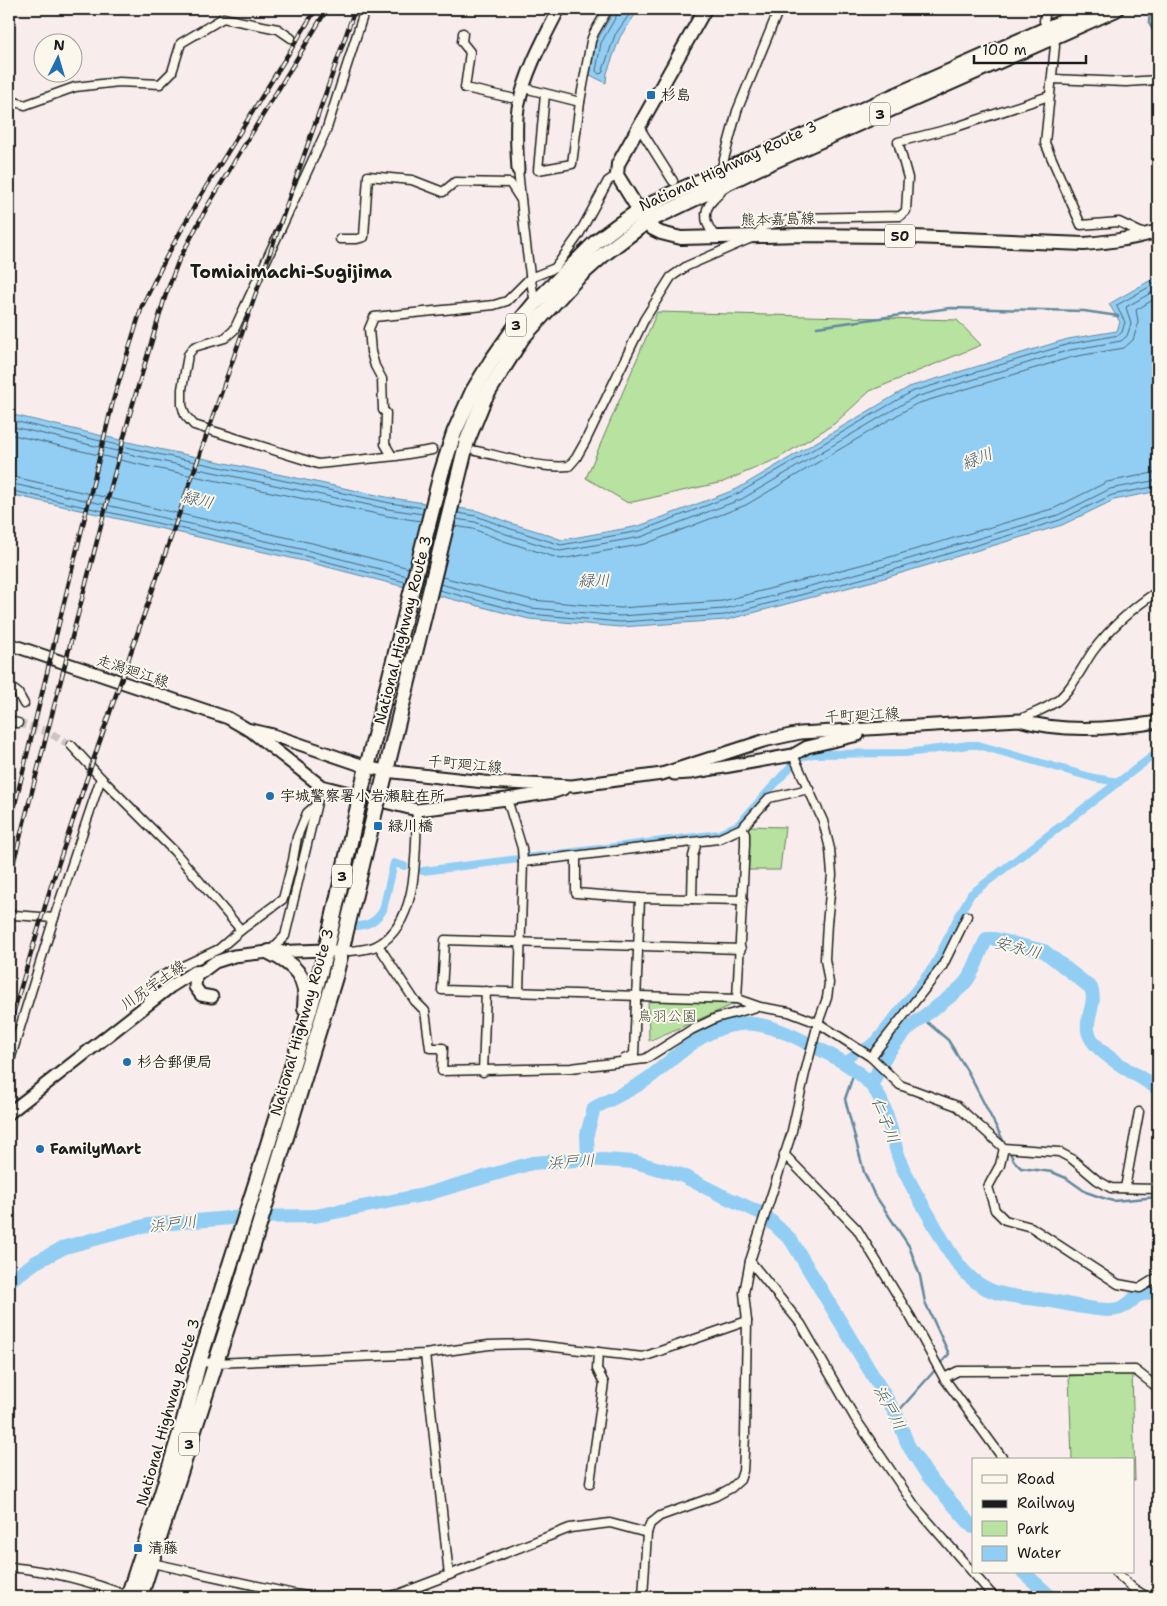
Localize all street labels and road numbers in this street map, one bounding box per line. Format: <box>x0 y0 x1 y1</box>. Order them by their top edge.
road number: 3 <box>870 102 890 126</box>
street label: National Highway Route 3 <box>636 116 820 216</box>
street label: 熊本嘉島線 <box>740 208 816 230</box>
road number: 50 <box>885 225 915 248</box>
road number: 3 <box>506 314 526 336</box>
street label: National Highway Route 3 <box>370 533 436 727</box>
street label: 走潟廻江線 <box>94 650 172 692</box>
street label: 千町廻江線 <box>824 703 900 727</box>
street label: 千町廻江線 <box>427 751 503 777</box>
road number: 3 <box>332 864 352 888</box>
street label: National Highway Route 3 <box>266 926 338 1118</box>
street label: 川尻宇土線 <box>117 955 189 1015</box>
street label: National Highway Route 3 <box>133 1316 203 1508</box>
road number: 3 <box>179 1432 199 1456</box>

